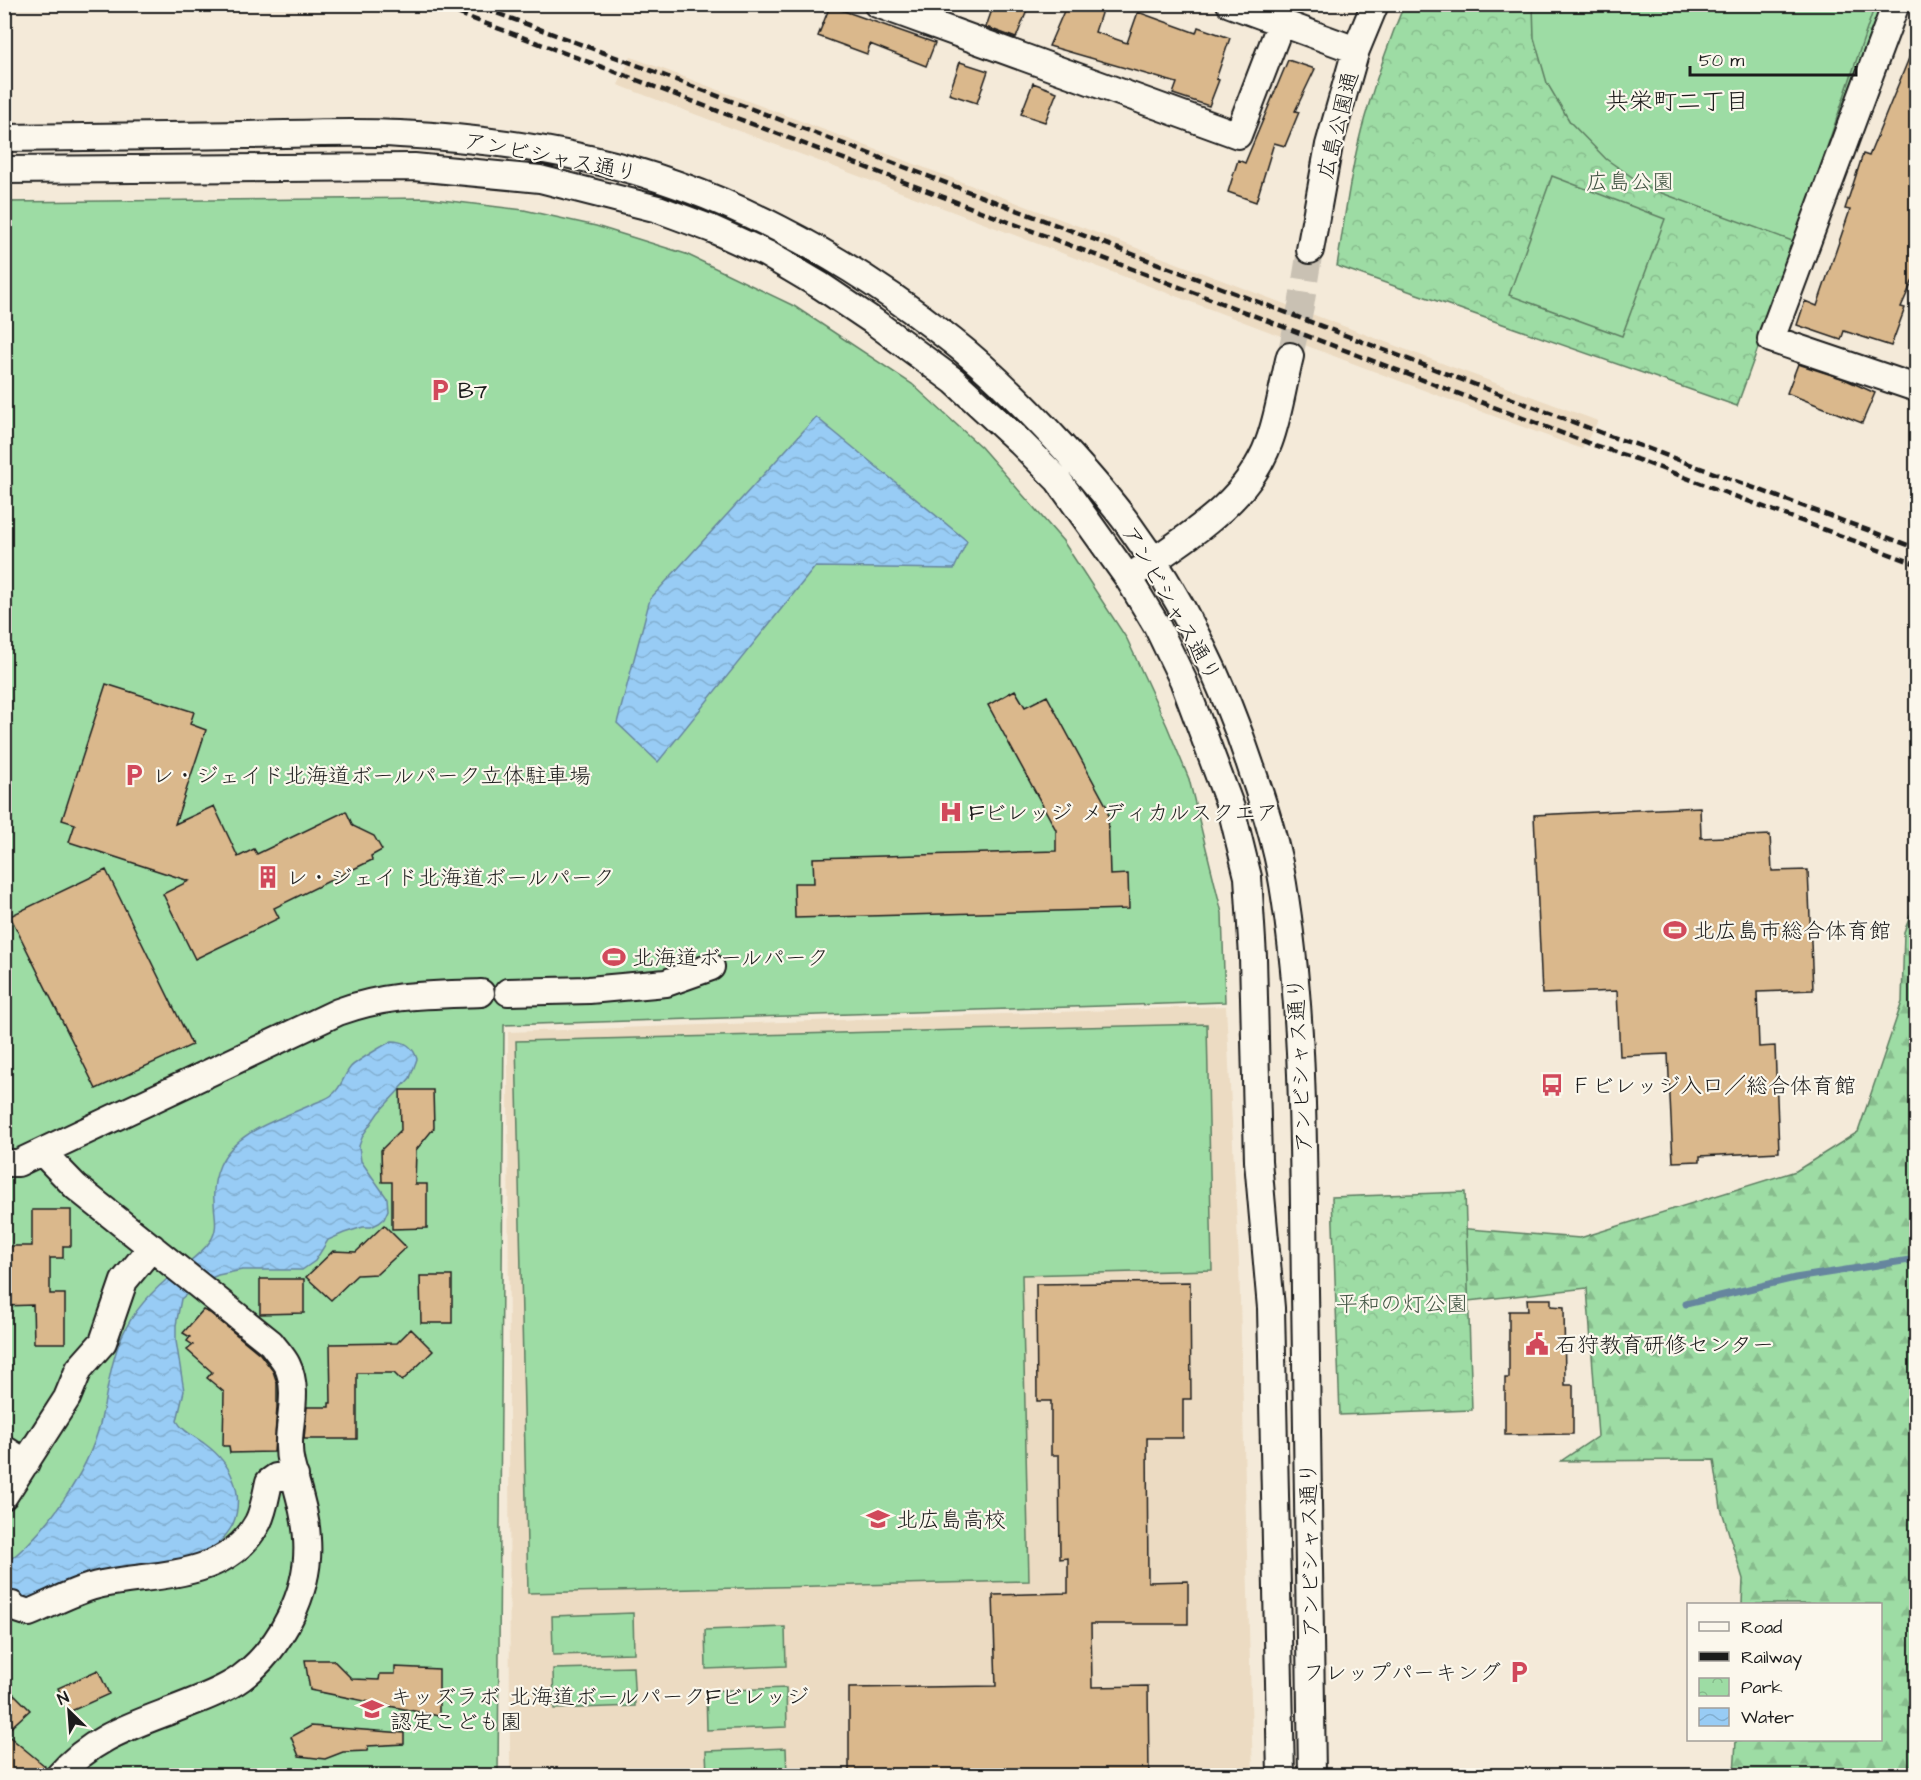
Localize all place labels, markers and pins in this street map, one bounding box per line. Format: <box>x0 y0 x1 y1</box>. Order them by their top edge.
place label: B7 <box>458 376 488 407</box>
parking icon: B7 <box>427 377 453 403</box>
place label: レ・ジェイド北海道ボールパーク立体駐車場 <box>152 761 591 792</box>
parking icon: レ・ジェイド北海道ボールパーク立体駐車場 <box>121 762 147 788</box>
place label: Fビレッジ メディカルスクエア <box>969 798 1278 829</box>
hospital icon: Fビレッジ メディカルスクエア <box>938 799 964 825</box>
place label: レ・ジェイド北海道ボールパーク <box>286 863 615 894</box>
building icon: レ・ジェイド北海道ボールパーク <box>255 864 281 890</box>
place label: 北広島市総合体育館 <box>1693 916 1891 947</box>
sports icon: 北広島市総合体育館 <box>1662 917 1688 943</box>
place label: 北海道ボールパーク <box>632 943 829 974</box>
sports icon: 北海道ボールパーク <box>601 944 627 970</box>
place label: Ｆビレッジ入口／総合体育館 <box>1570 1071 1856 1102</box>
bus stop icon: Ｆビレッジ入口／総合体育館 <box>1539 1072 1565 1098</box>
place label: 石狩教育研修センター <box>1555 1330 1774 1361</box>
public building icon: 石狩教育研修センター <box>1524 1331 1550 1357</box>
place label: 北広島高校 <box>896 1505 1006 1536</box>
school or university icon: 北広島高校 <box>865 1506 891 1532</box>
place label: フレップパーキング <box>1303 1658 1501 1689</box>
parking icon: フレップパーキング <box>1506 1659 1532 1685</box>
place label: キッズラボ 北海道ボールパークFビレッジ 認定こども園 <box>390 1682 809 1738</box>
school or university icon: キッズラボ 北海道ボールパークFビレッジ 認定こども園 <box>359 1696 385 1722</box>

